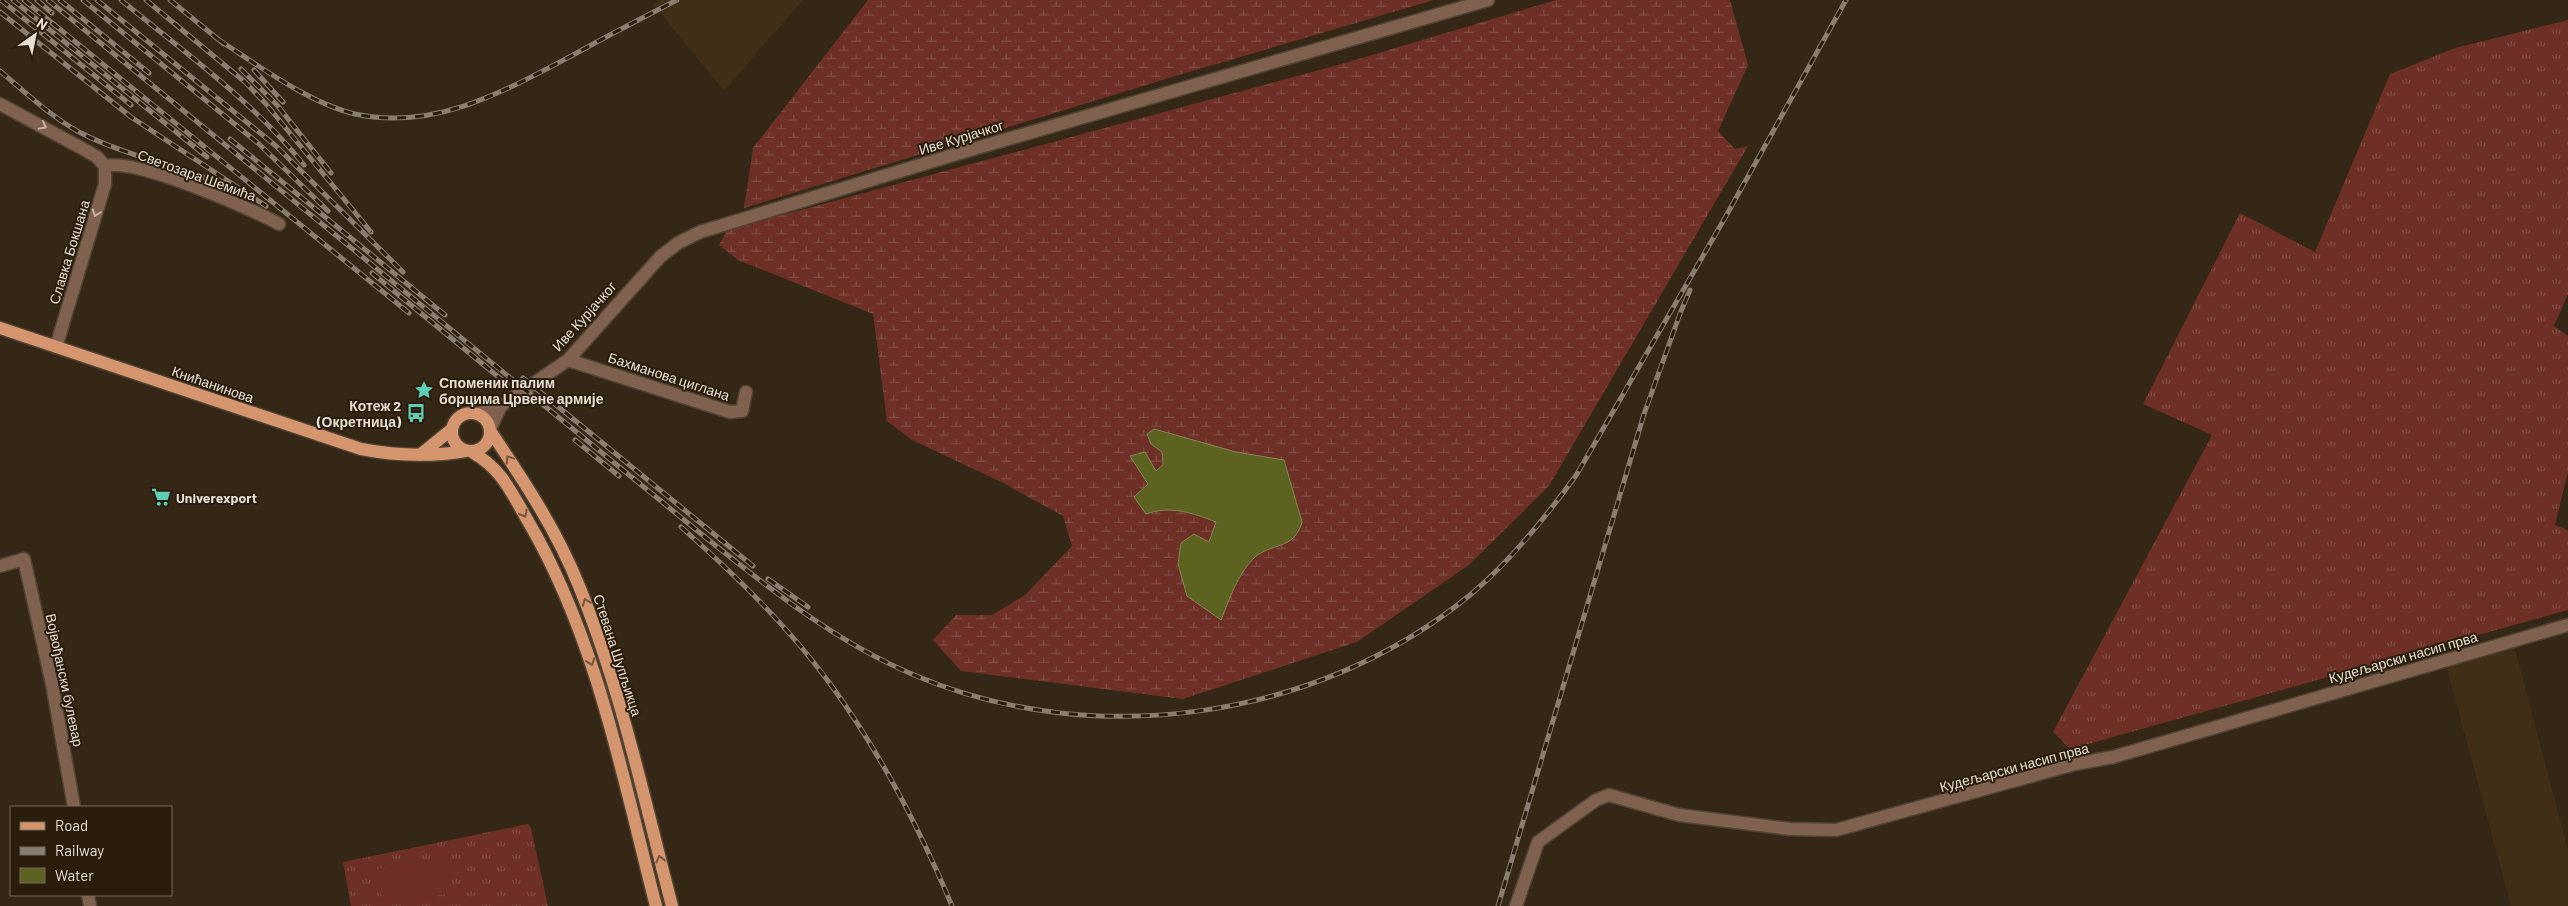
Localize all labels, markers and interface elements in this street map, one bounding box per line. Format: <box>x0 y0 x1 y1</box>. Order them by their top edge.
north arrow <box>10 10 60 60</box>
text: N <box>34 14 51 33</box>
street label: Иве Курјачког <box>917 116 1005 158</box>
one-way arrow <box>38 120 47 130</box>
street label: Светозара Шемића <box>135 146 259 204</box>
street label: Славка Бокшана <box>45 198 93 306</box>
one-way arrow <box>92 208 102 217</box>
street label: Иве Курјачког <box>548 278 620 354</box>
street label: Бахманова циглана <box>606 348 732 404</box>
street label: Книћанинова <box>170 362 256 406</box>
place label: Споменик палим борцима Црвене армије <box>439 374 604 407</box>
place icon: Споменик палим борцима Црвене армије <box>413 379 435 401</box>
place label: Котеж 2 (Окретница) <box>316 397 401 430</box>
bus stop icon: Котеж 2 (Окретница) <box>405 402 427 424</box>
one-way arrow <box>506 455 515 465</box>
supermarket icon: Univerexport <box>150 486 172 508</box>
place label: Univerexport <box>176 489 257 506</box>
one-way arrow <box>518 509 528 518</box>
street label: Стевана Шупљикца <box>590 592 646 718</box>
one-way arrow <box>581 598 592 607</box>
street label: Војвођански булевар <box>43 612 87 748</box>
street label: Кудељарски насип прва <box>2327 628 2479 686</box>
one-way arrow <box>585 657 595 666</box>
street label: Кудељарски насип прва <box>1938 739 2091 795</box>
legend <box>10 806 172 896</box>
text: Road <box>55 816 88 834</box>
text: Railway <box>55 841 104 859</box>
one-way arrow <box>655 854 666 863</box>
text: Water <box>55 866 94 884</box>

